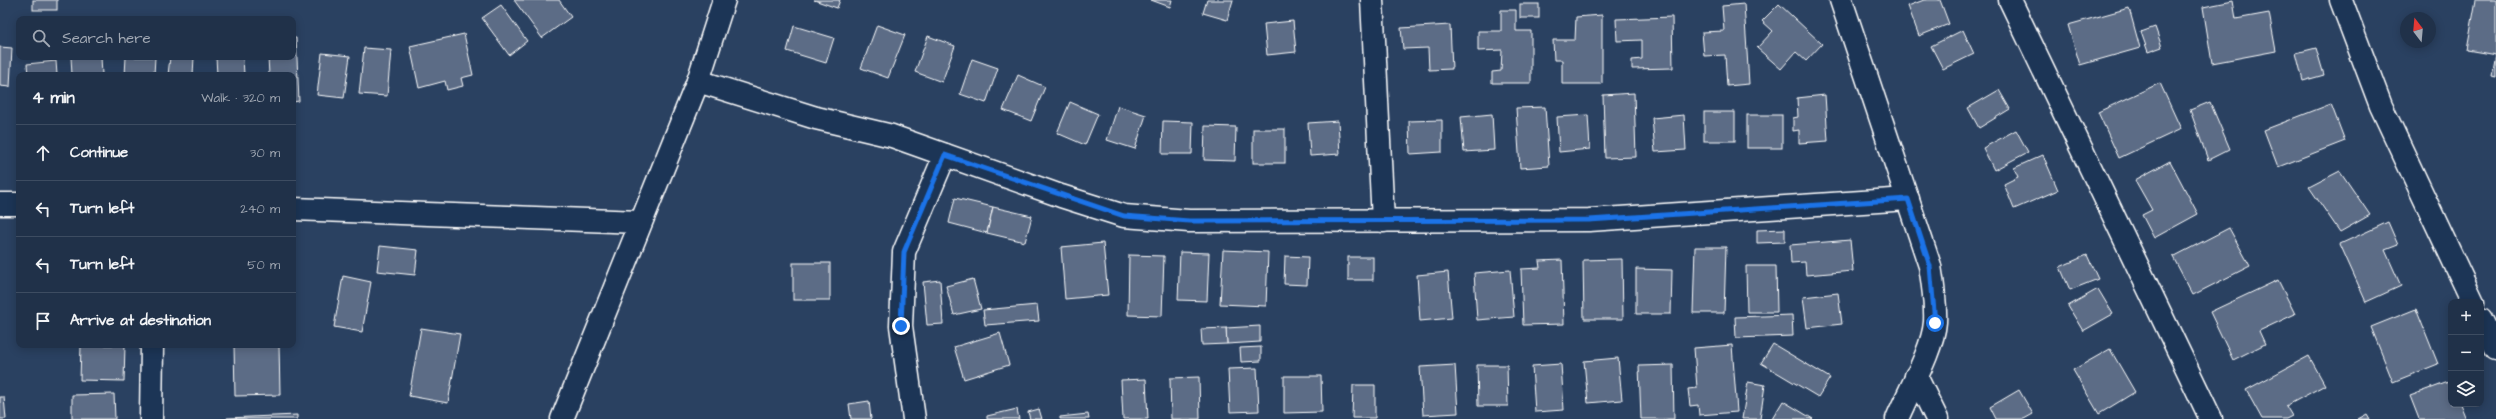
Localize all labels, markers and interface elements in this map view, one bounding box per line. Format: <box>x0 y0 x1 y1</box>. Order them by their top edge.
north arrow <box>2400 12 2436 48</box>
search box <box>16 16 296 60</box>
icon: search <box>30 27 52 49</box>
text: Search here <box>62 28 151 49</box>
text: 4 min <box>32 86 75 110</box>
text: Walk · 320 m <box>201 89 280 107</box>
icon: ahead <box>32 142 54 164</box>
text: Continue <box>70 142 128 163</box>
text: 30 m <box>250 144 280 162</box>
icon: left <box>32 198 54 220</box>
text: Turn left <box>70 198 134 219</box>
text: 240 m <box>240 200 280 218</box>
icon: left <box>32 254 54 276</box>
text: Turn left <box>70 254 134 275</box>
text: 50 m <box>247 256 280 274</box>
map controls <box>2448 299 2484 407</box>
button: + <box>2448 299 2484 335</box>
icon: arrive <box>32 310 54 332</box>
text: Arrive at destination <box>70 310 211 331</box>
route start <box>1926 314 1944 332</box>
route end <box>892 317 910 335</box>
button: − <box>2448 335 2484 371</box>
button: layers <box>2448 371 2484 407</box>

